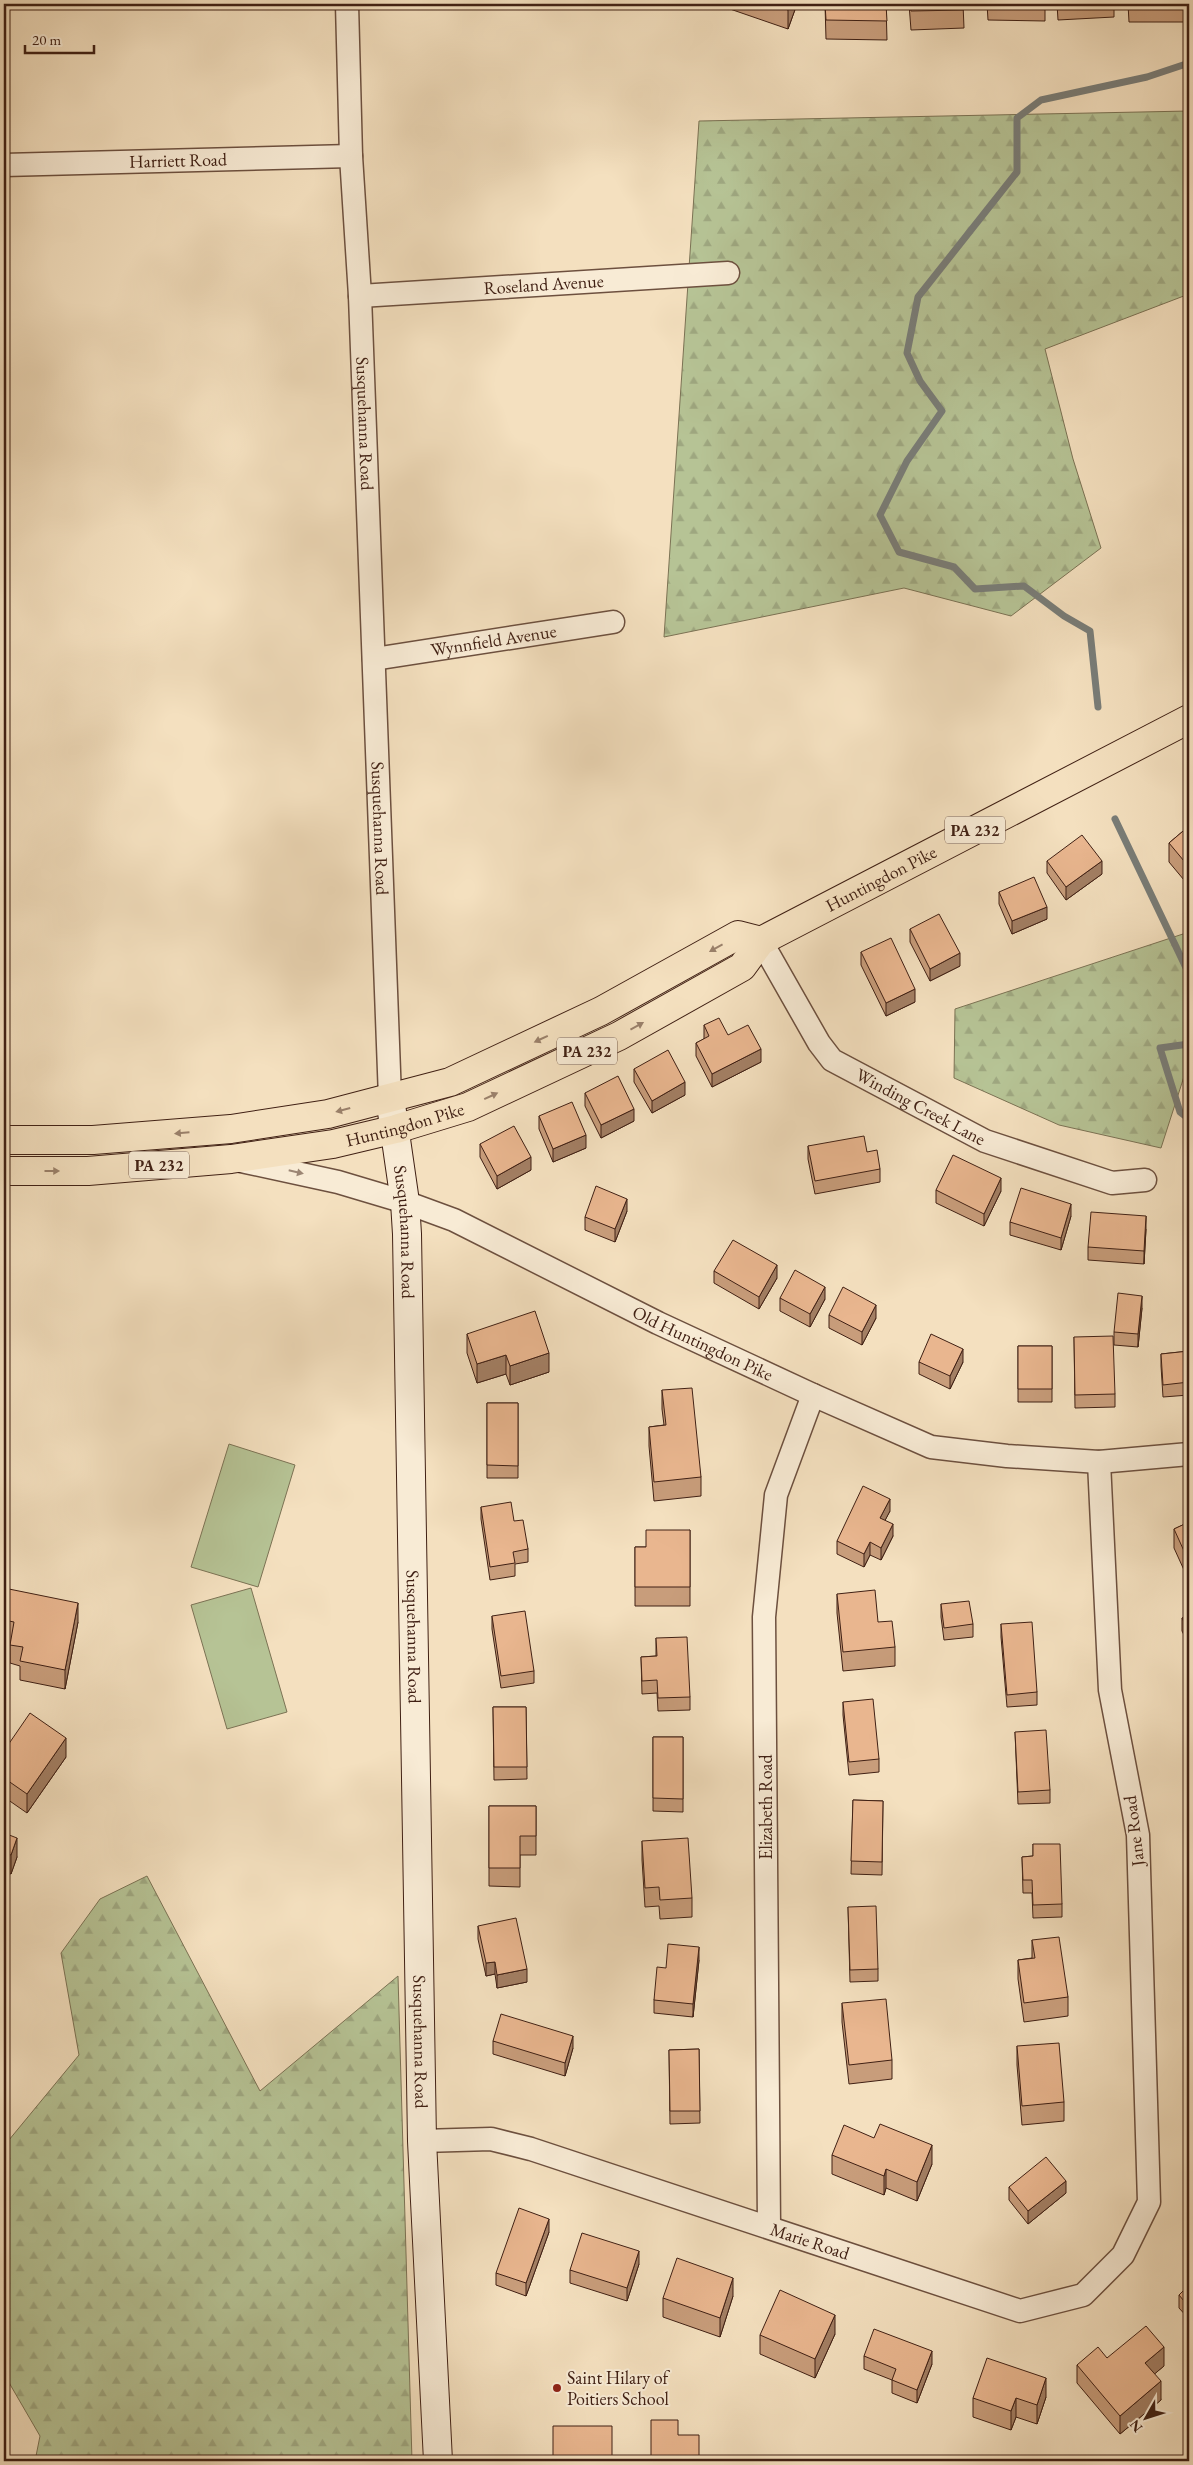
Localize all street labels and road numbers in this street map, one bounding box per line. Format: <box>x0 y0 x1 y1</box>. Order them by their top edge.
street label: Harriett Road <box>129 147 228 173</box>
street label: Roseland Avenue <box>483 269 604 299</box>
street label: Susquehanna Road <box>351 356 379 492</box>
street label: Wynnfield Avenue <box>429 619 558 661</box>
street label: Susquehanna Road <box>366 761 394 896</box>
road number: PA 232 <box>945 816 1005 844</box>
street label: Huntingdon Pike <box>821 840 940 917</box>
road number: PA 232 <box>557 1038 617 1064</box>
street label: Winding Creek Lane <box>852 1063 990 1150</box>
street label: Huntingdon Pike <box>343 1097 467 1152</box>
road number: PA 232 <box>129 1152 189 1178</box>
street label: Susquehanna Road <box>389 1164 420 1300</box>
street label: Old Huntingdon Pike <box>629 1300 777 1386</box>
street label: Susquehanna Road <box>402 1570 427 1705</box>
street label: Elizabeth Road <box>754 1753 777 1860</box>
street label: Jane Road <box>1118 1793 1149 1870</box>
street label: Susquehanna Road <box>408 1975 433 2110</box>
street label: Marie Road <box>768 2217 853 2265</box>

